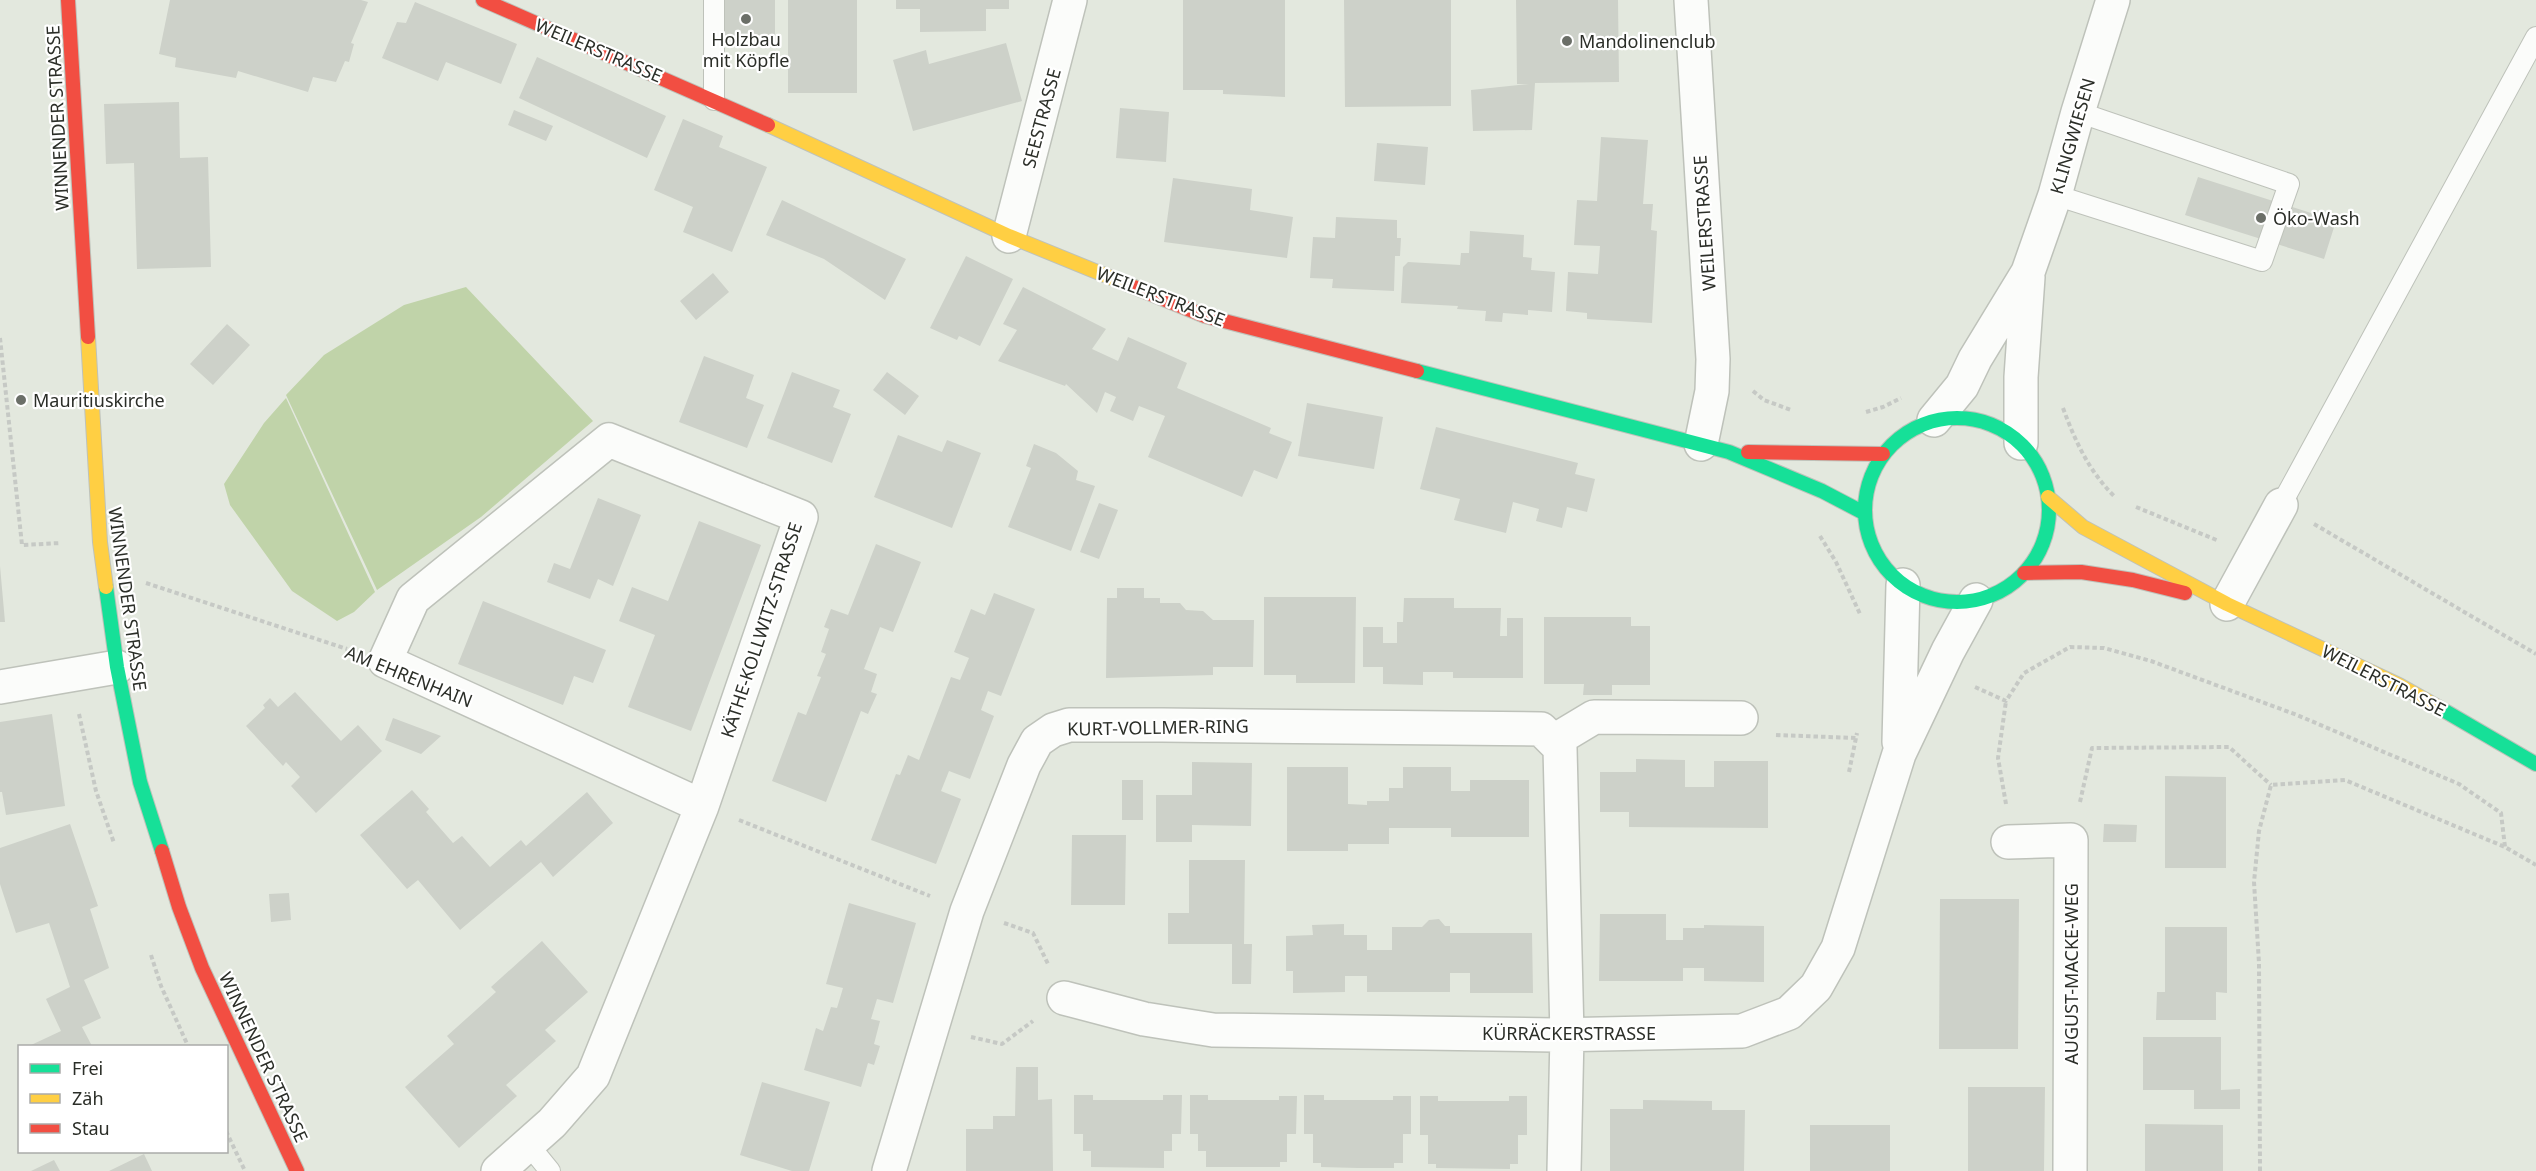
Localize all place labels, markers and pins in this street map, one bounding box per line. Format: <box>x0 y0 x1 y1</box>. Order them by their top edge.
marker: Holzbau mit Köpfle <box>739 12 753 26</box>
place label: Holzbau mit Köpfle <box>703 27 789 72</box>
place label: Mandolinenclub <box>1579 29 1716 53</box>
marker: Mandolinenclub <box>1560 34 1574 48</box>
place label: Öko-Wash <box>2273 206 2360 230</box>
marker: Öko-Wash <box>2254 211 2268 225</box>
place label: Mauritiuskirche <box>33 388 165 412</box>
marker: Mauritiuskirche <box>14 393 28 407</box>

